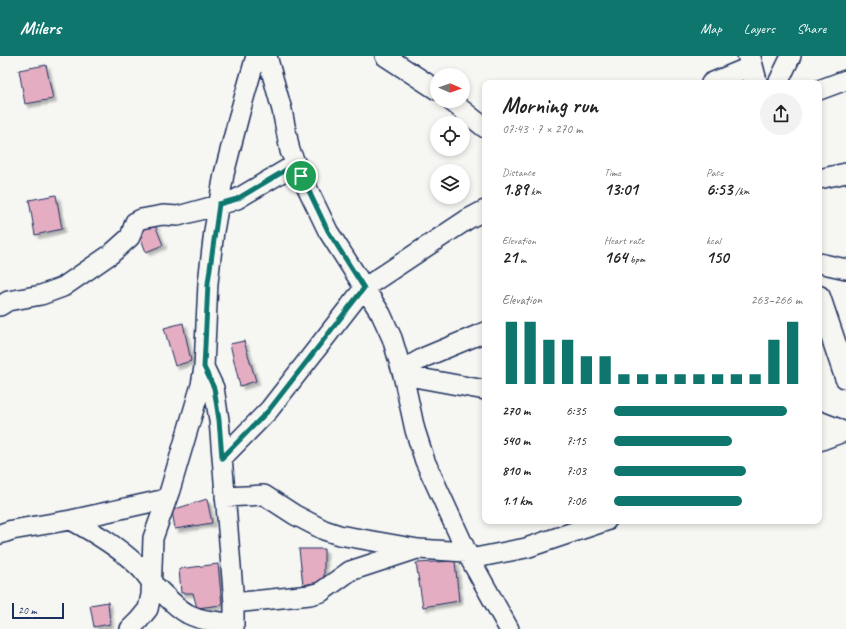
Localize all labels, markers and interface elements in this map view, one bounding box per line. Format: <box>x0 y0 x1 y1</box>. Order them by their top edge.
text: Milers <box>20 16 61 40</box>
text: Map <box>700 20 722 37</box>
text: Layers <box>744 20 775 37</box>
text: Share <box>797 20 826 37</box>
north arrow <box>430 68 470 108</box>
map controls <box>430 68 470 204</box>
text: Morning run <box>502 92 598 120</box>
button: share <box>760 93 802 135</box>
button: locate <box>430 116 470 156</box>
text: 07:43 · 7 × 270 m <box>502 121 583 137</box>
pin <box>284 159 318 193</box>
button: layers <box>430 164 470 204</box>
icon: arrive <box>290 165 312 187</box>
text: Distance <box>502 165 535 179</box>
text: Time <box>604 165 621 179</box>
text: Pace <box>706 165 723 179</box>
text: 1.89 <box>502 179 528 200</box>
text: 13:01 <box>604 179 638 200</box>
text: 6:53 <box>706 179 732 200</box>
text: km <box>528 184 542 198</box>
text: /km <box>732 184 749 198</box>
text: Elevation <box>502 233 536 247</box>
text: Heart rate <box>604 233 644 247</box>
text: kcal <box>706 233 721 247</box>
text: 21 <box>502 247 517 268</box>
text: 164 <box>604 247 627 268</box>
text: 150 <box>706 247 729 268</box>
text: m <box>517 252 526 266</box>
text: bpm <box>627 252 645 266</box>
text: Elevation <box>502 292 542 308</box>
text: 263–266 m <box>751 292 802 308</box>
text: 270 m <box>502 403 530 419</box>
text: 6:35 <box>566 403 586 419</box>
text: 540 m <box>502 433 530 449</box>
text: 7:15 <box>566 433 586 449</box>
text: 810 m <box>502 463 530 479</box>
text: 7:03 <box>566 463 586 479</box>
text: 1.1 km <box>502 493 532 509</box>
text: 7:06 <box>566 493 586 509</box>
scale bar <box>12 601 64 620</box>
text: 20 m <box>18 603 37 617</box>

